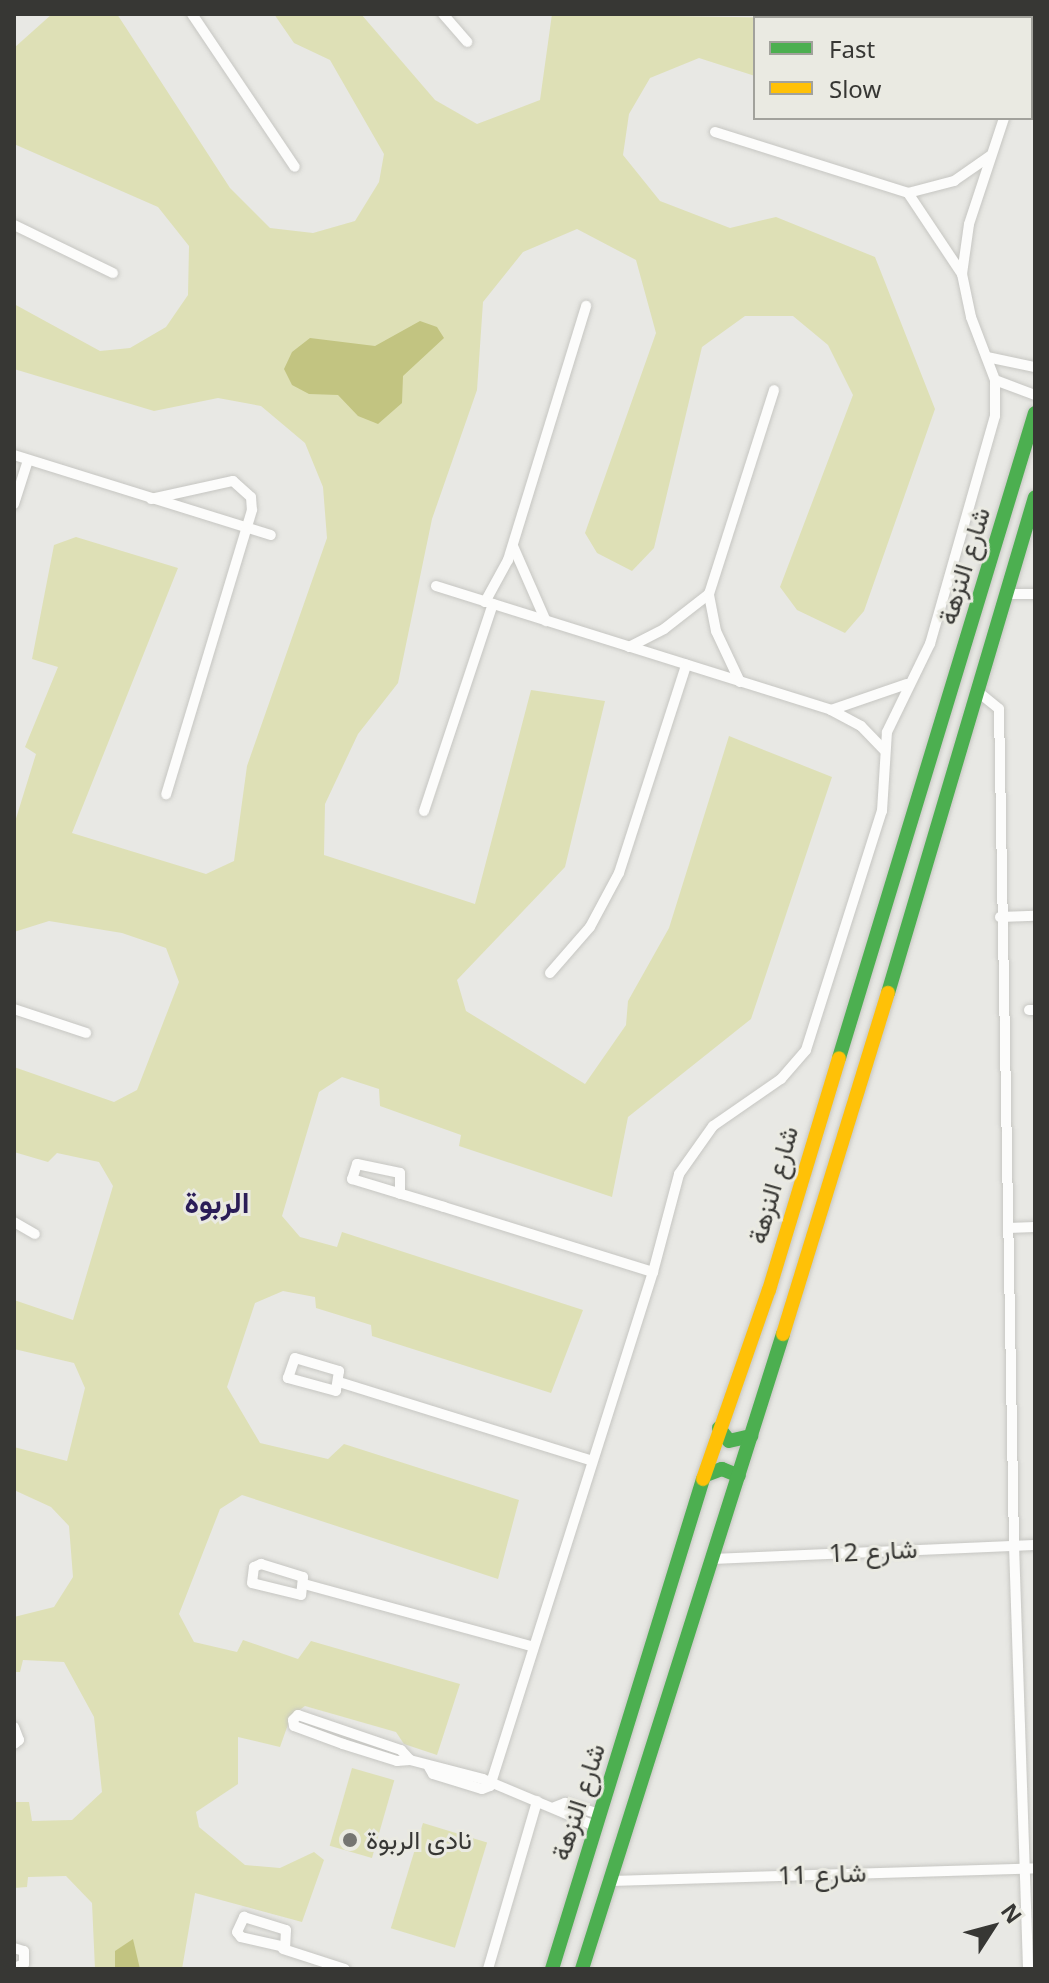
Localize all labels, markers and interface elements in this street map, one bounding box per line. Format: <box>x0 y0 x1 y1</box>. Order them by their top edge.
legend <box>753 16 1033 120</box>
text: Fast <box>829 32 875 65</box>
text: Slow <box>829 72 881 105</box>
street label: شارع النزهة <box>931 504 997 628</box>
street label: شارع النزهة <box>741 1123 805 1247</box>
district label: الربوة <box>184 1184 250 1220</box>
street label: شارع 12 <box>828 1533 918 1569</box>
street label: شارع النزهة <box>544 1740 612 1864</box>
place label: نادى الربوة <box>366 1824 472 1856</box>
marker: نادى الربوة <box>341 1831 359 1849</box>
street label: شارع 11 <box>777 1857 867 1891</box>
north arrow <box>953 1887 1033 1967</box>
text: N <box>995 1897 1030 1929</box>

